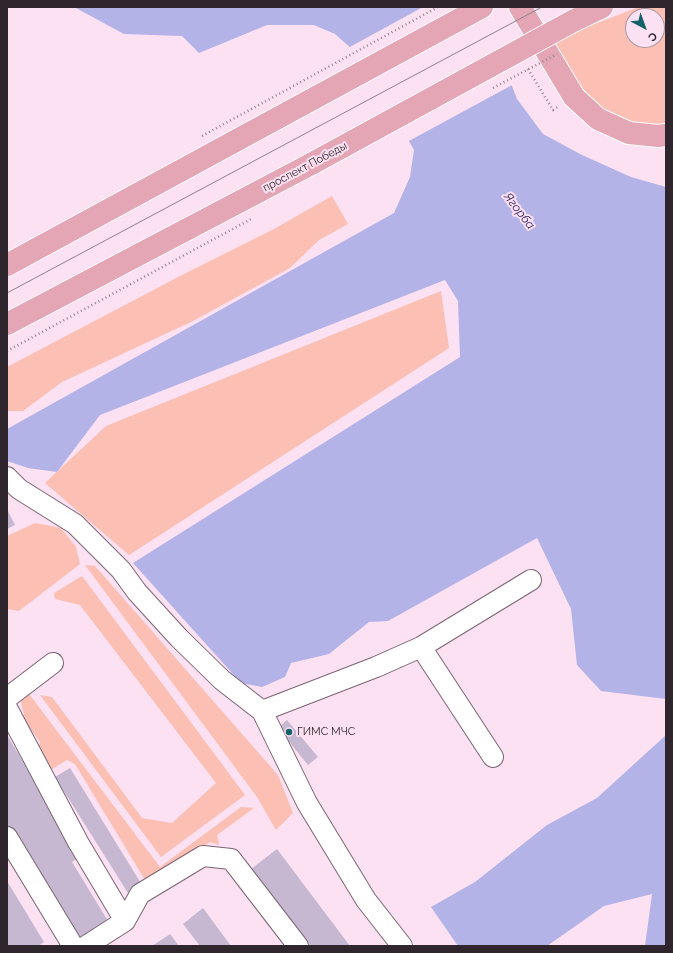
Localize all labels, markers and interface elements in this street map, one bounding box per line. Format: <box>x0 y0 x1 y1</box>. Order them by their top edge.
north arrow <box>625 8 665 48</box>
text: С <box>645 29 660 44</box>
street label: проспект Победы <box>261 139 349 195</box>
water label: Ягорба <box>500 190 538 232</box>
place label: ГИМС МЧС <box>297 725 355 739</box>
marker: ГИМС МЧС <box>284 727 294 737</box>

